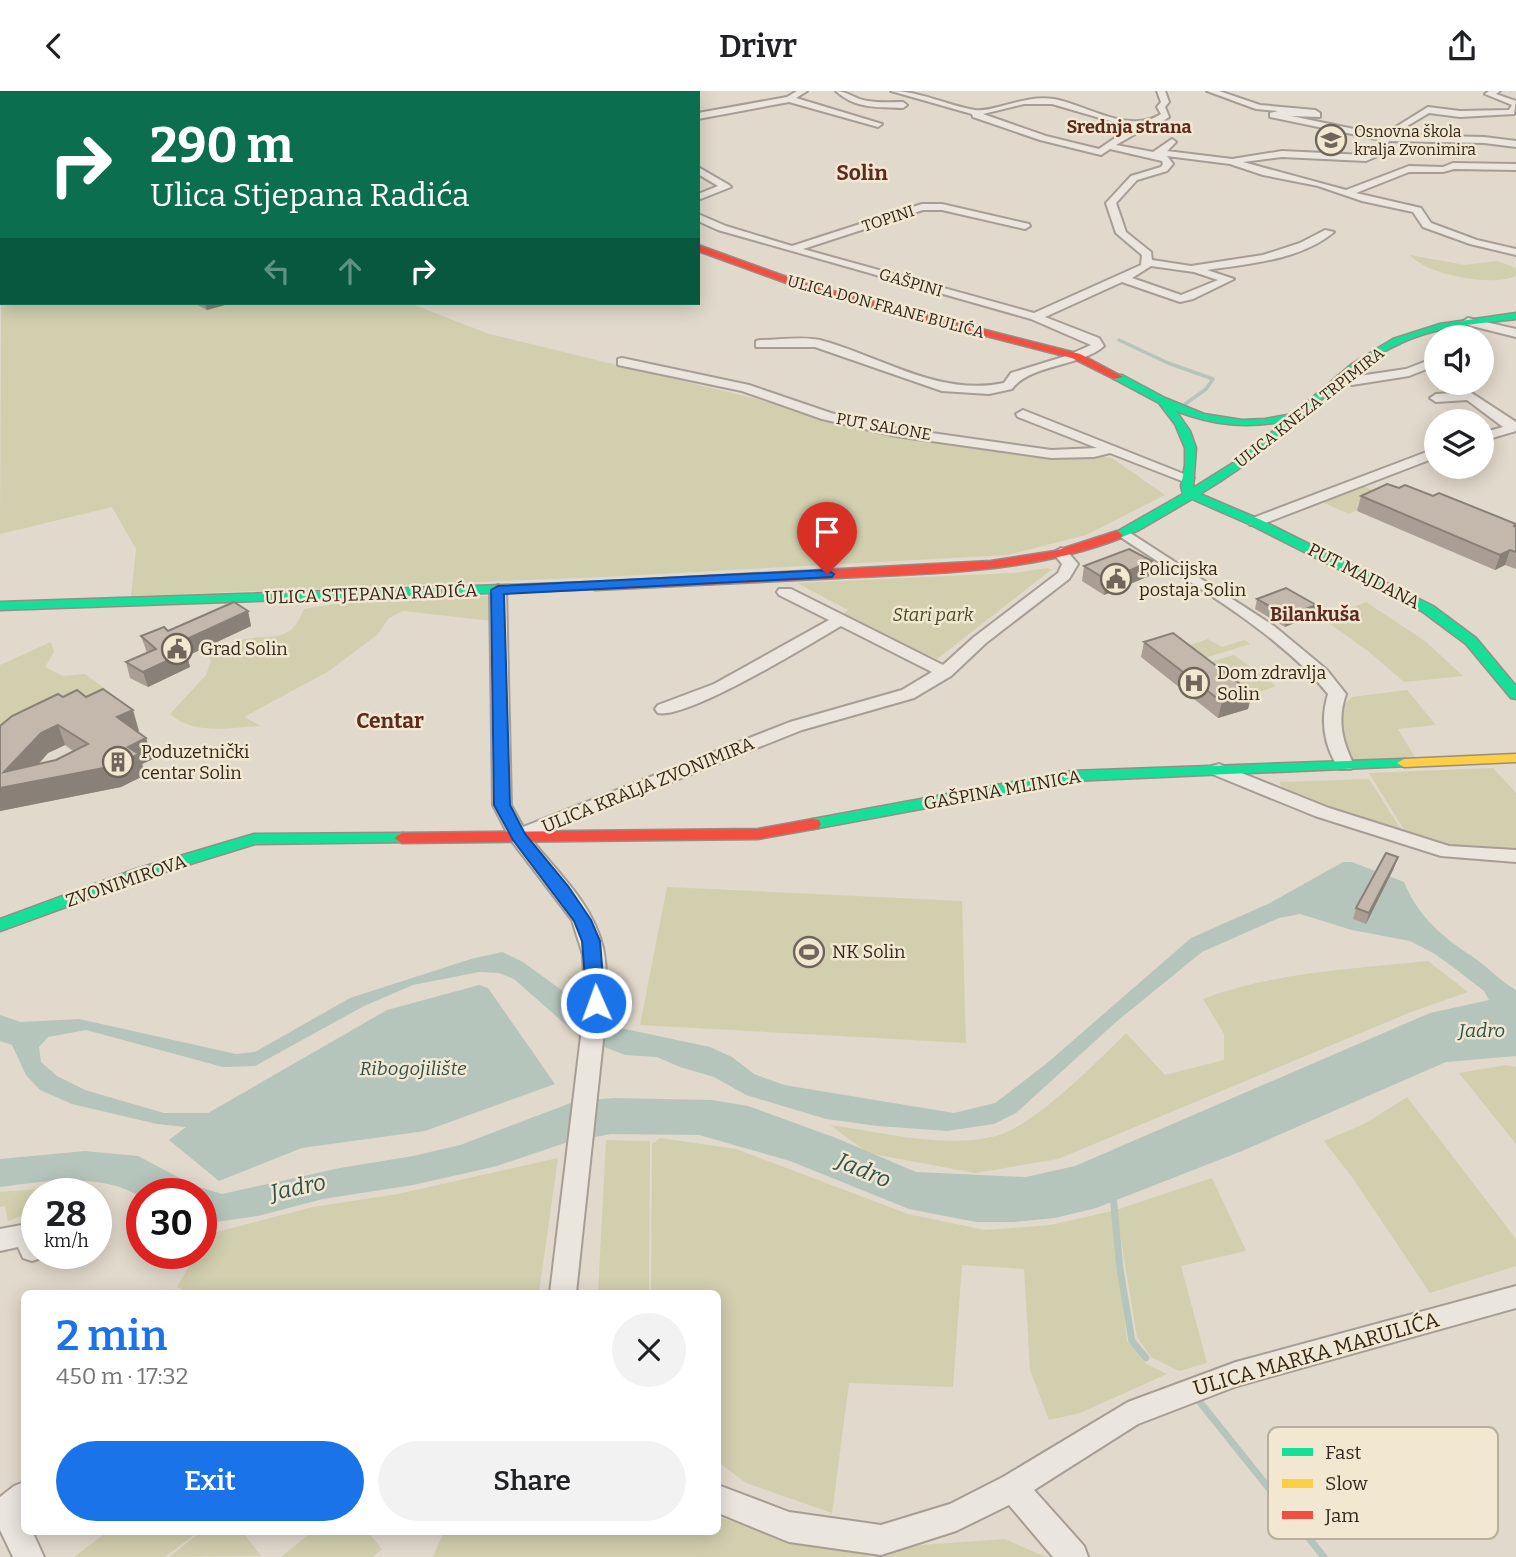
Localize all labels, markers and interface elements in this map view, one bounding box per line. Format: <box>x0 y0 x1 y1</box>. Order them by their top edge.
icon: back <box>35 27 73 65</box>
text: Drivr <box>719 27 797 65</box>
icon: share <box>1443 27 1481 65</box>
text: 290 m <box>150 116 293 175</box>
district label: Srednja strana <box>1066 116 1192 138</box>
icon: right <box>35 119 126 210</box>
place label: Osnovna škola kralja Zvonimira <box>1354 122 1476 159</box>
school or university icon: Osnovna škola kralja Zvonimira <box>1314 123 1348 157</box>
district label: Solin <box>836 160 888 186</box>
text: Ulica Stjepana Radića <box>150 176 470 214</box>
street label: TOPINI <box>860 201 917 236</box>
icon: left <box>258 252 296 290</box>
icon: ahead <box>331 252 369 290</box>
icon: right <box>404 252 442 290</box>
street label: GAŠPINI <box>877 263 945 301</box>
street label: ULICA DON FRANE BULIĆA <box>785 270 987 342</box>
map controls <box>1424 325 1494 479</box>
button: sound <box>1424 325 1494 395</box>
street label: ULICA KNEZA TRPIMIRA <box>1231 343 1388 471</box>
street label: PUT SALONE <box>835 409 933 444</box>
button: layers <box>1424 409 1494 479</box>
pin <box>797 502 857 574</box>
icon: arrive <box>808 513 846 551</box>
street label: PUT MAJDANA <box>1304 538 1424 614</box>
place label: Policijska postaja Solin <box>1139 558 1247 601</box>
public building icon: Policijska postaja Solin <box>1099 562 1133 596</box>
street label: ULICA STJEPANA RADIĆA <box>264 579 478 609</box>
district label: Bilankuša <box>1270 603 1360 626</box>
park label: Stari park <box>893 604 974 626</box>
public building icon: Grad Solin <box>160 632 194 666</box>
place label: Grad Solin <box>200 638 288 660</box>
place label: Dom zdravlja Solin <box>1217 662 1326 705</box>
hospital icon: Dom zdravlja Solin <box>1177 666 1211 700</box>
district label: Centar <box>356 708 424 734</box>
street label: ULICA KRALJA ZVONIMIRA <box>539 732 758 838</box>
place label: Poduzetnički centar Solin <box>141 741 249 784</box>
building icon: Poduzetnički centar Solin <box>101 745 135 779</box>
street label: GAŠPINA MLINICA <box>922 765 1083 815</box>
street label: ZVONIMIROVA <box>63 850 190 912</box>
sports icon: NK Solin <box>792 935 826 969</box>
place label: NK Solin <box>832 941 906 963</box>
position arrow <box>559 966 633 1040</box>
water label: Jadro <box>1457 1019 1505 1042</box>
water label: Ribogojilište <box>359 1057 467 1080</box>
water label: Jadro <box>831 1145 895 1194</box>
water label: Jadro <box>266 1167 328 1207</box>
speed limit sign: 30 <box>126 1178 217 1269</box>
text: 28 <box>46 1193 87 1235</box>
text: km/h <box>44 1230 89 1252</box>
street label: ULICA MARKA MARULIĆA <box>1190 1306 1442 1402</box>
text: 2 min <box>56 1311 167 1361</box>
button: close <box>612 1313 686 1387</box>
text: 450 m · 17:32 <box>56 1362 188 1390</box>
legend <box>1268 1427 1498 1539</box>
button: Exit <box>56 1441 364 1521</box>
button: Share <box>378 1441 686 1521</box>
text: Fast <box>1325 1441 1362 1464</box>
text: Slow <box>1325 1472 1368 1495</box>
text: Jam <box>1324 1504 1359 1527</box>

